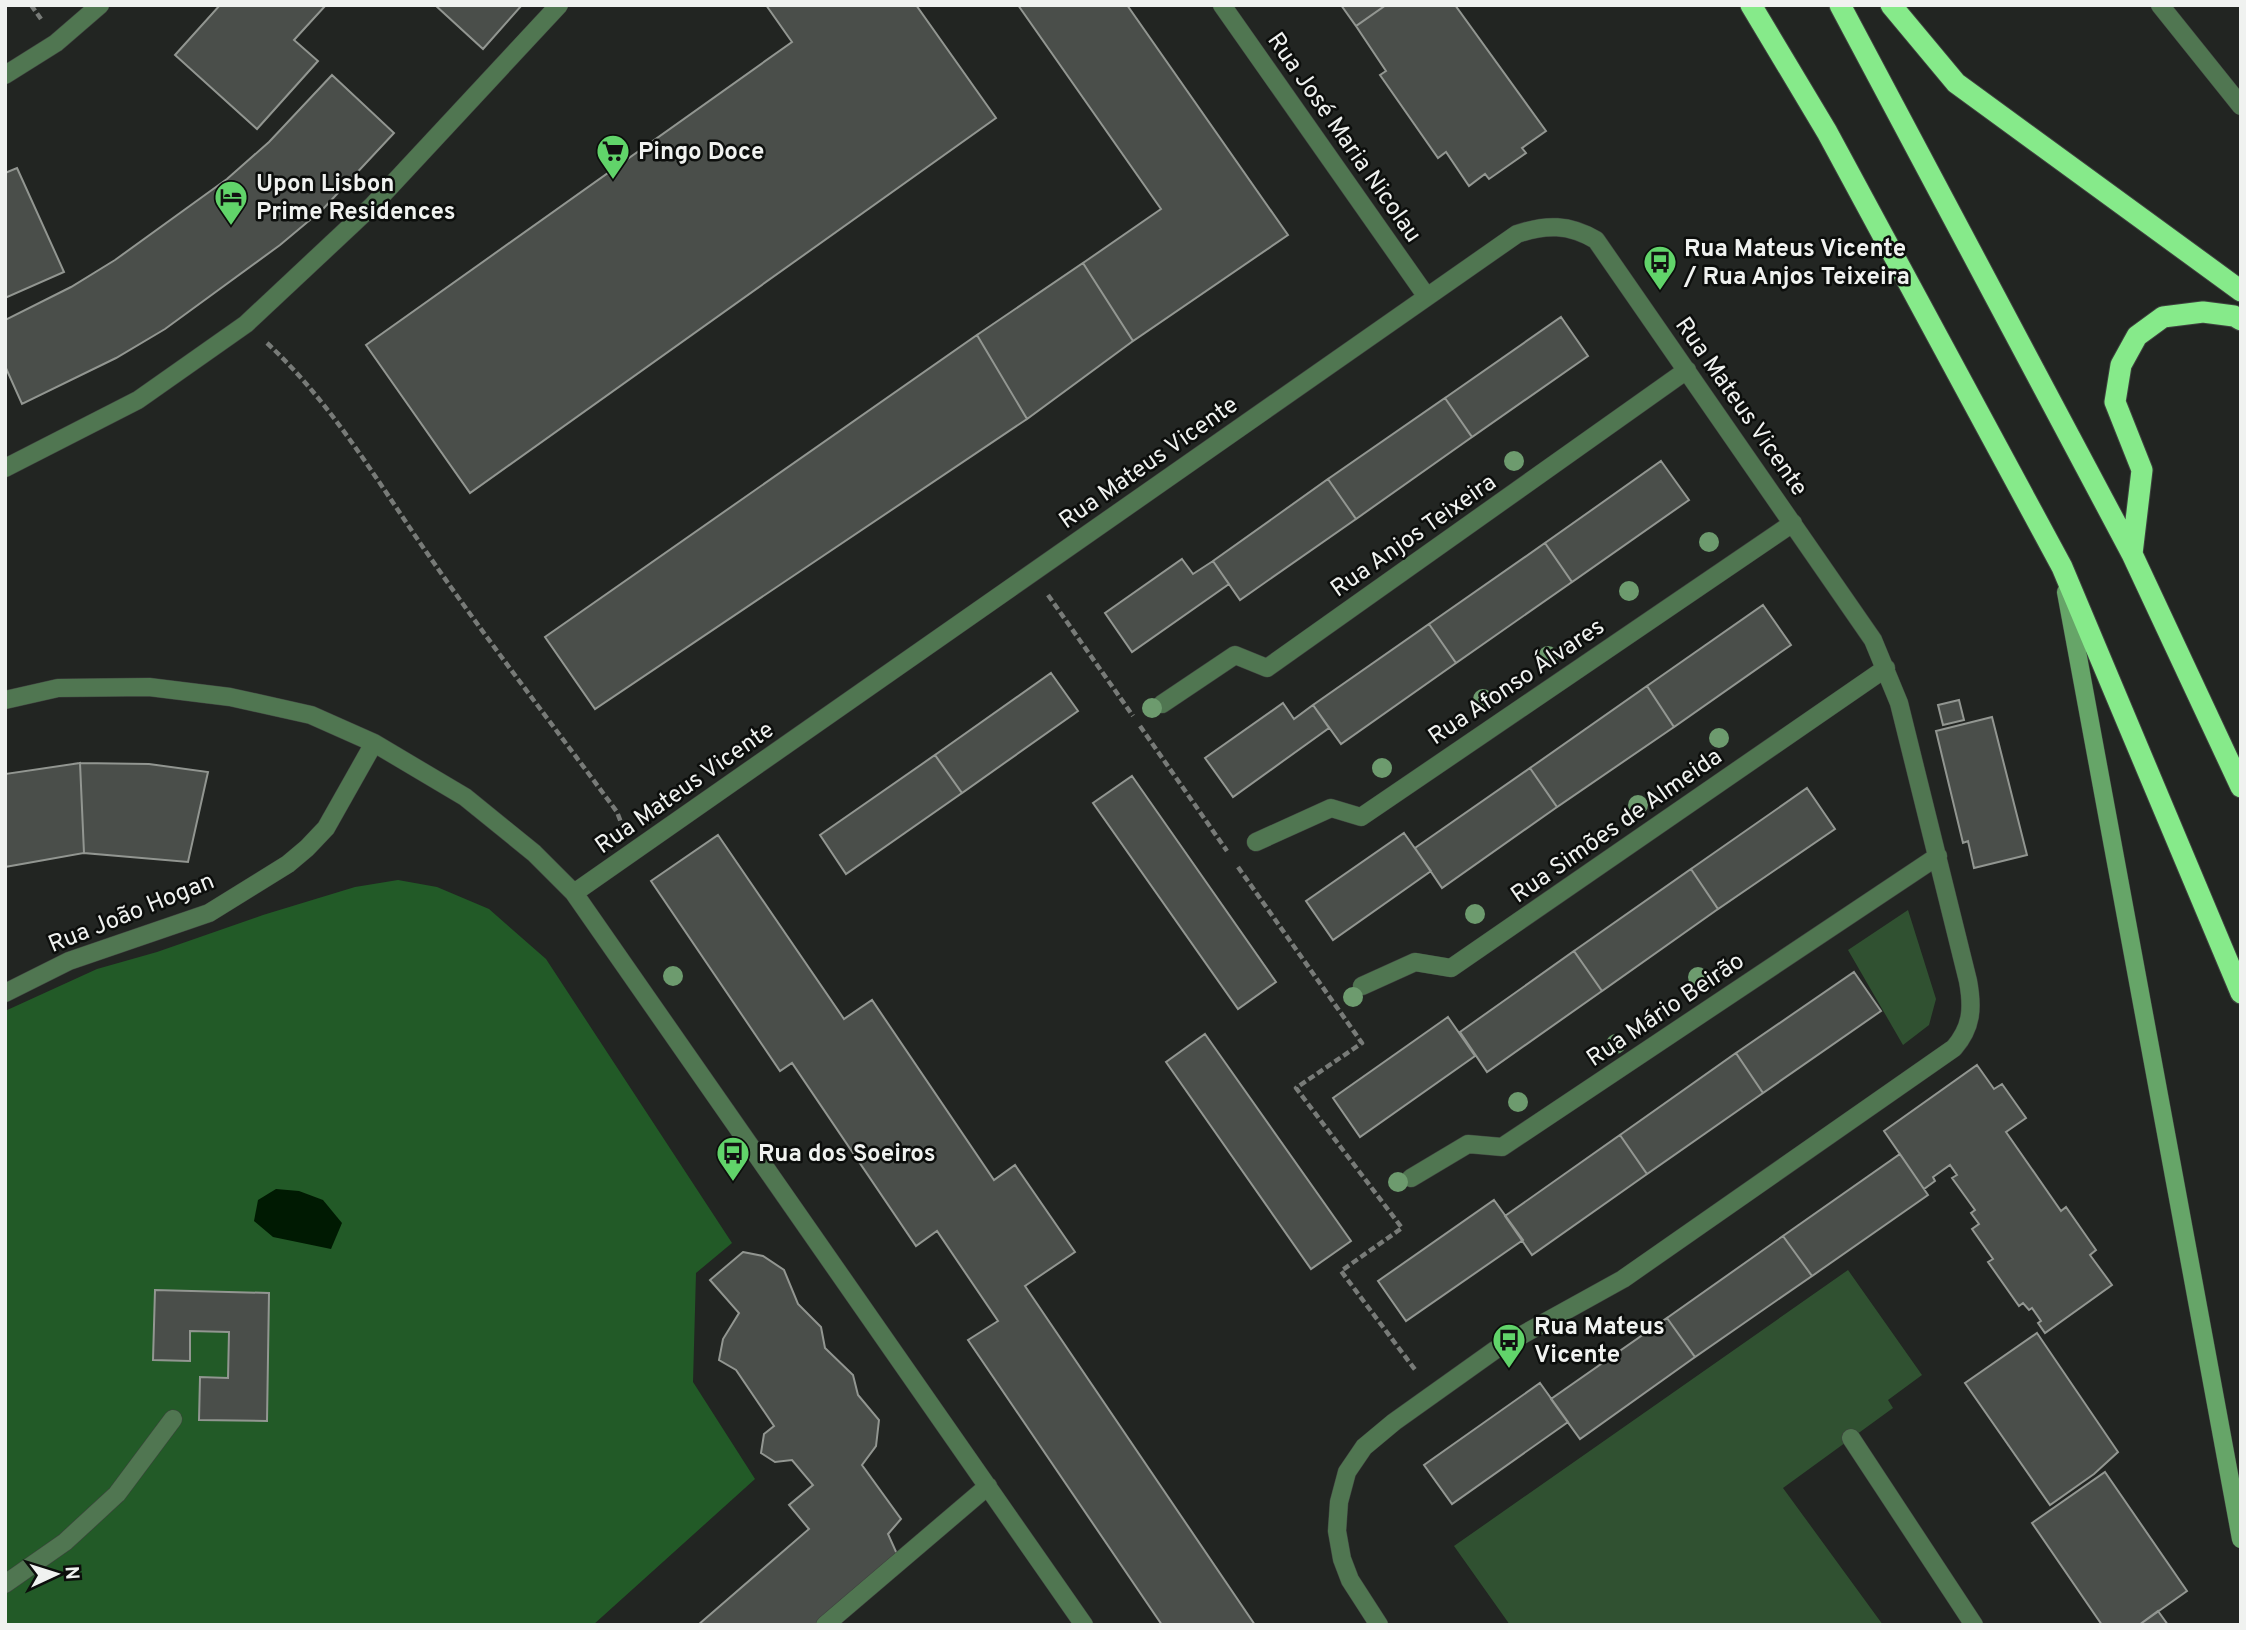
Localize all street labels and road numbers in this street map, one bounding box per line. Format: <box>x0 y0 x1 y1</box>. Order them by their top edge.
street label: Rua José Maria Nicolau <box>1260 27 1427 249</box>
street label: Rua Mateus Vicente <box>1667 312 1813 502</box>
street label: Rua Mateus Vicente <box>1054 391 1244 537</box>
street label: Rua Anjos Teixeira <box>1326 468 1503 605</box>
street label: Rua Afonso Álvares <box>1422 611 1611 753</box>
street label: Rua Mateus Vicente <box>590 716 780 862</box>
street label: Rua Simões de Almeida <box>1506 742 1728 911</box>
street label: Rua João Hogan <box>44 867 219 961</box>
street label: Rua Mário Beirão <box>1582 947 1751 1074</box>

